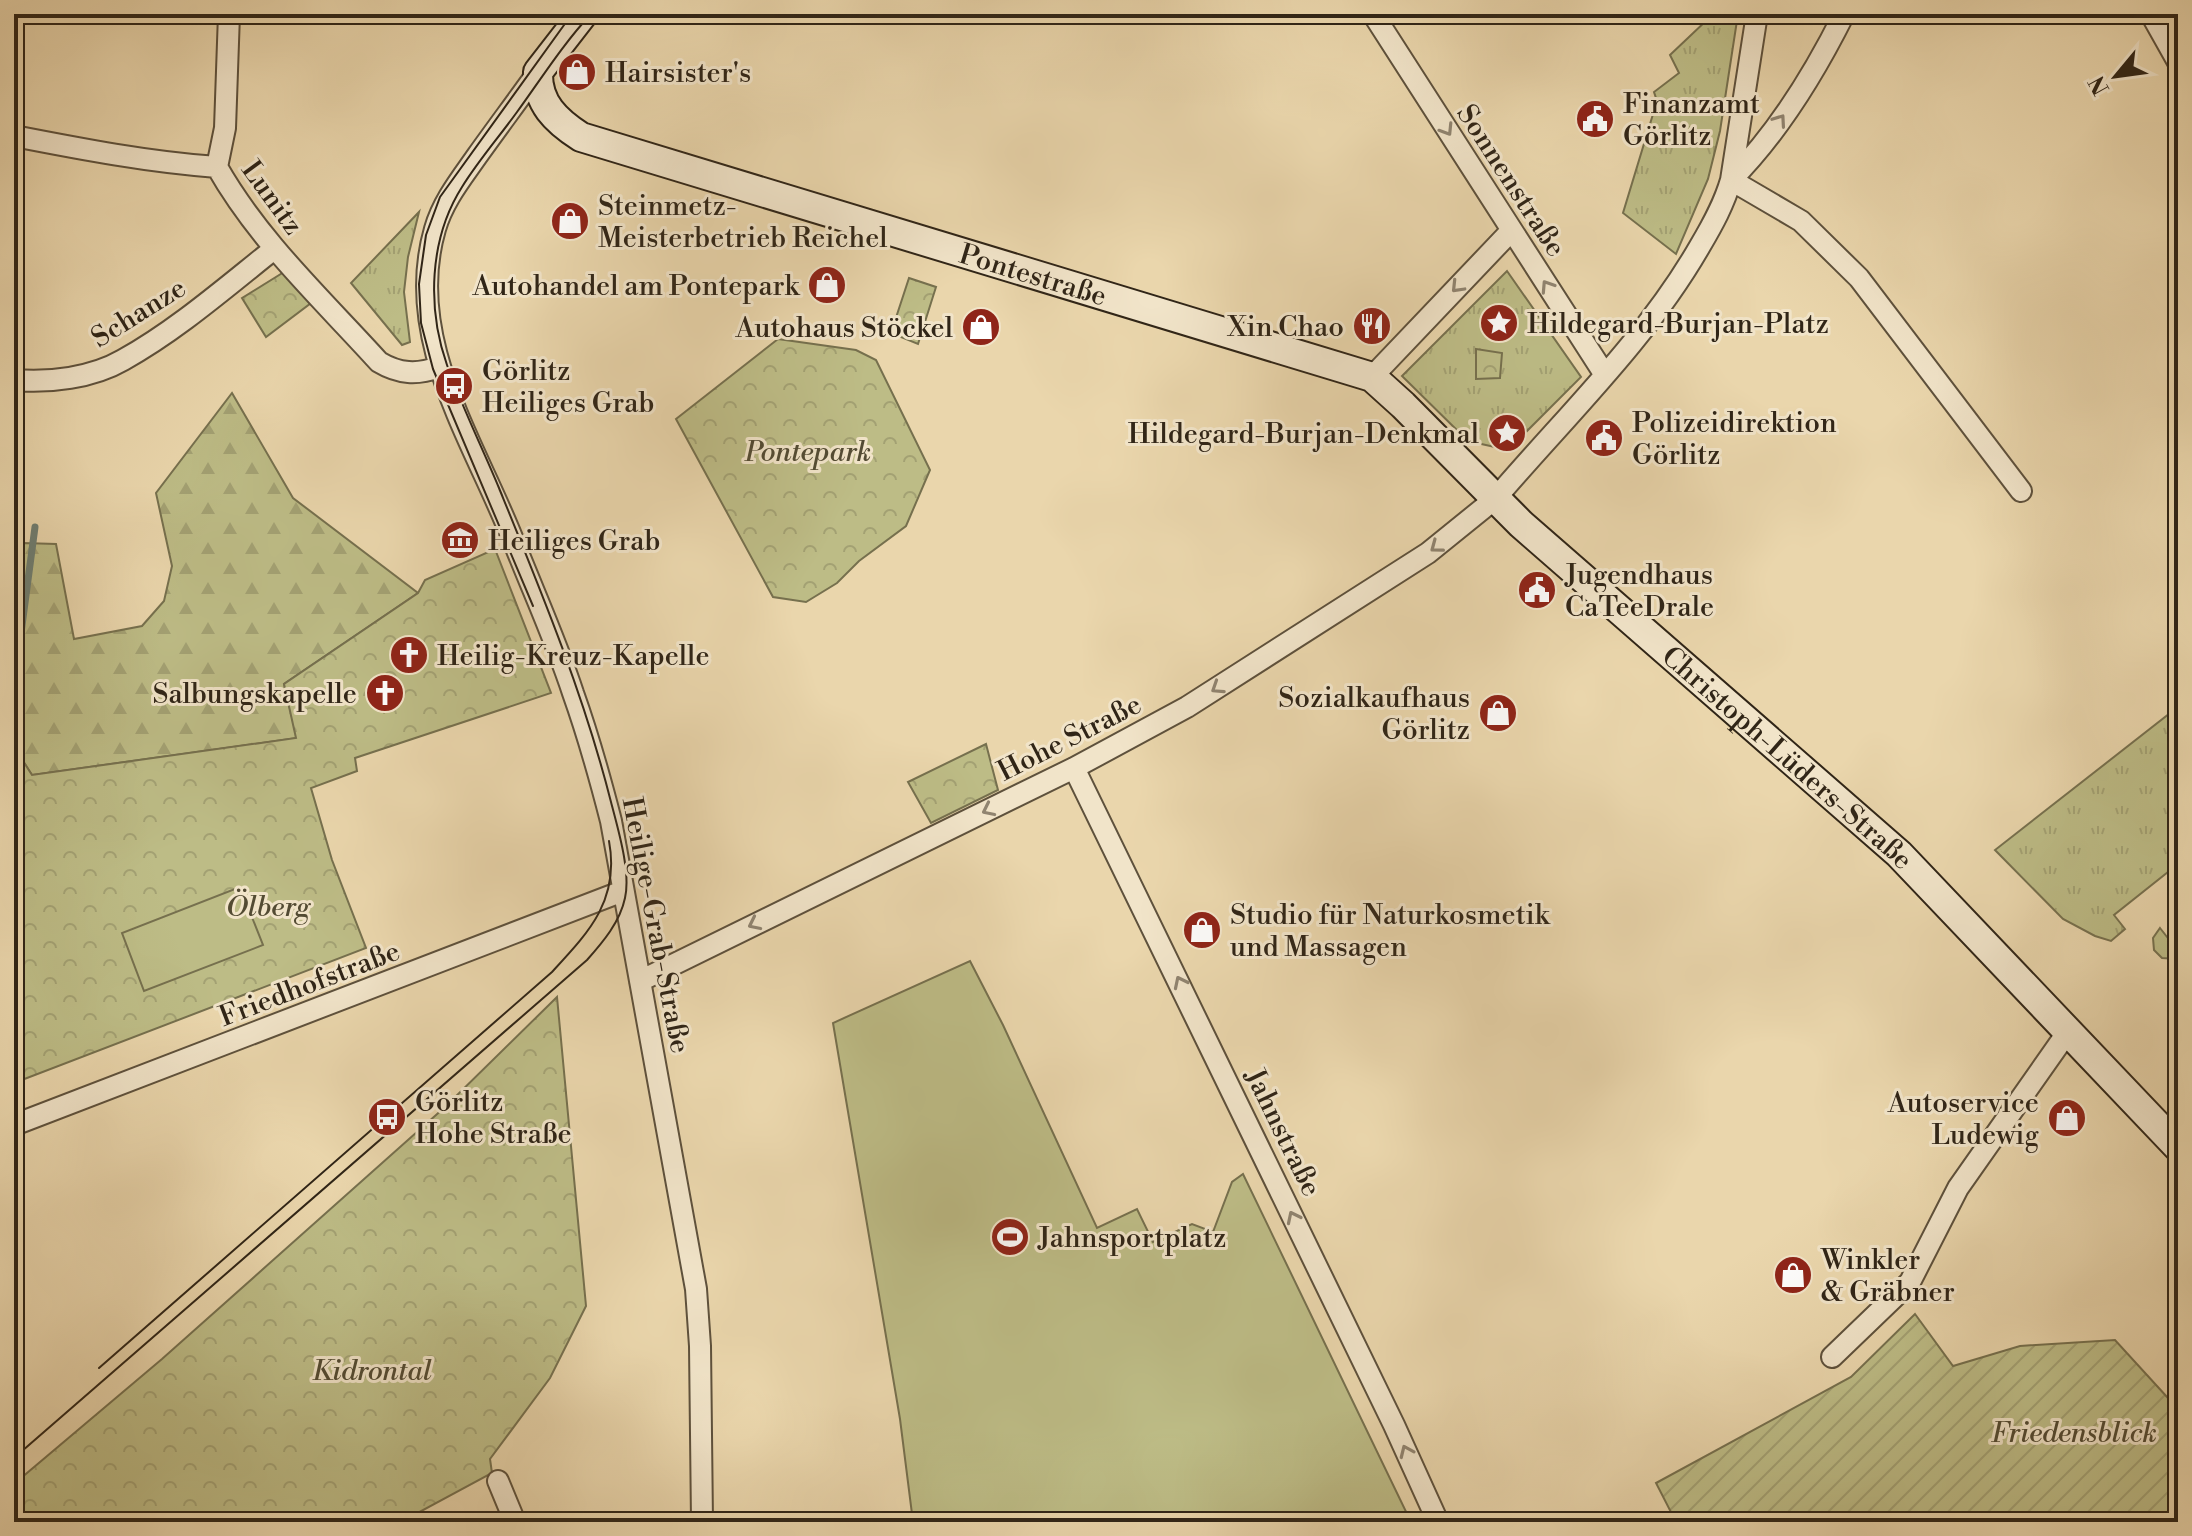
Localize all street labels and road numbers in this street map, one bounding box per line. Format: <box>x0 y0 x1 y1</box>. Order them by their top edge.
street label: Sonnenstraße <box>1449 98 1573 263</box>
street label: Lunitz <box>233 154 310 242</box>
street label: Pontestraße <box>955 237 1111 314</box>
street label: Schanze <box>85 271 193 356</box>
street label: Christoph-Lüders-Straße <box>1654 639 1920 877</box>
street label: Hohe Straße <box>992 687 1147 790</box>
street label: Heilige-Grab-Straße <box>614 794 697 1056</box>
street label: Friedhofstraße <box>214 934 405 1035</box>
street label: Jahnstraße <box>1236 1062 1329 1202</box>

